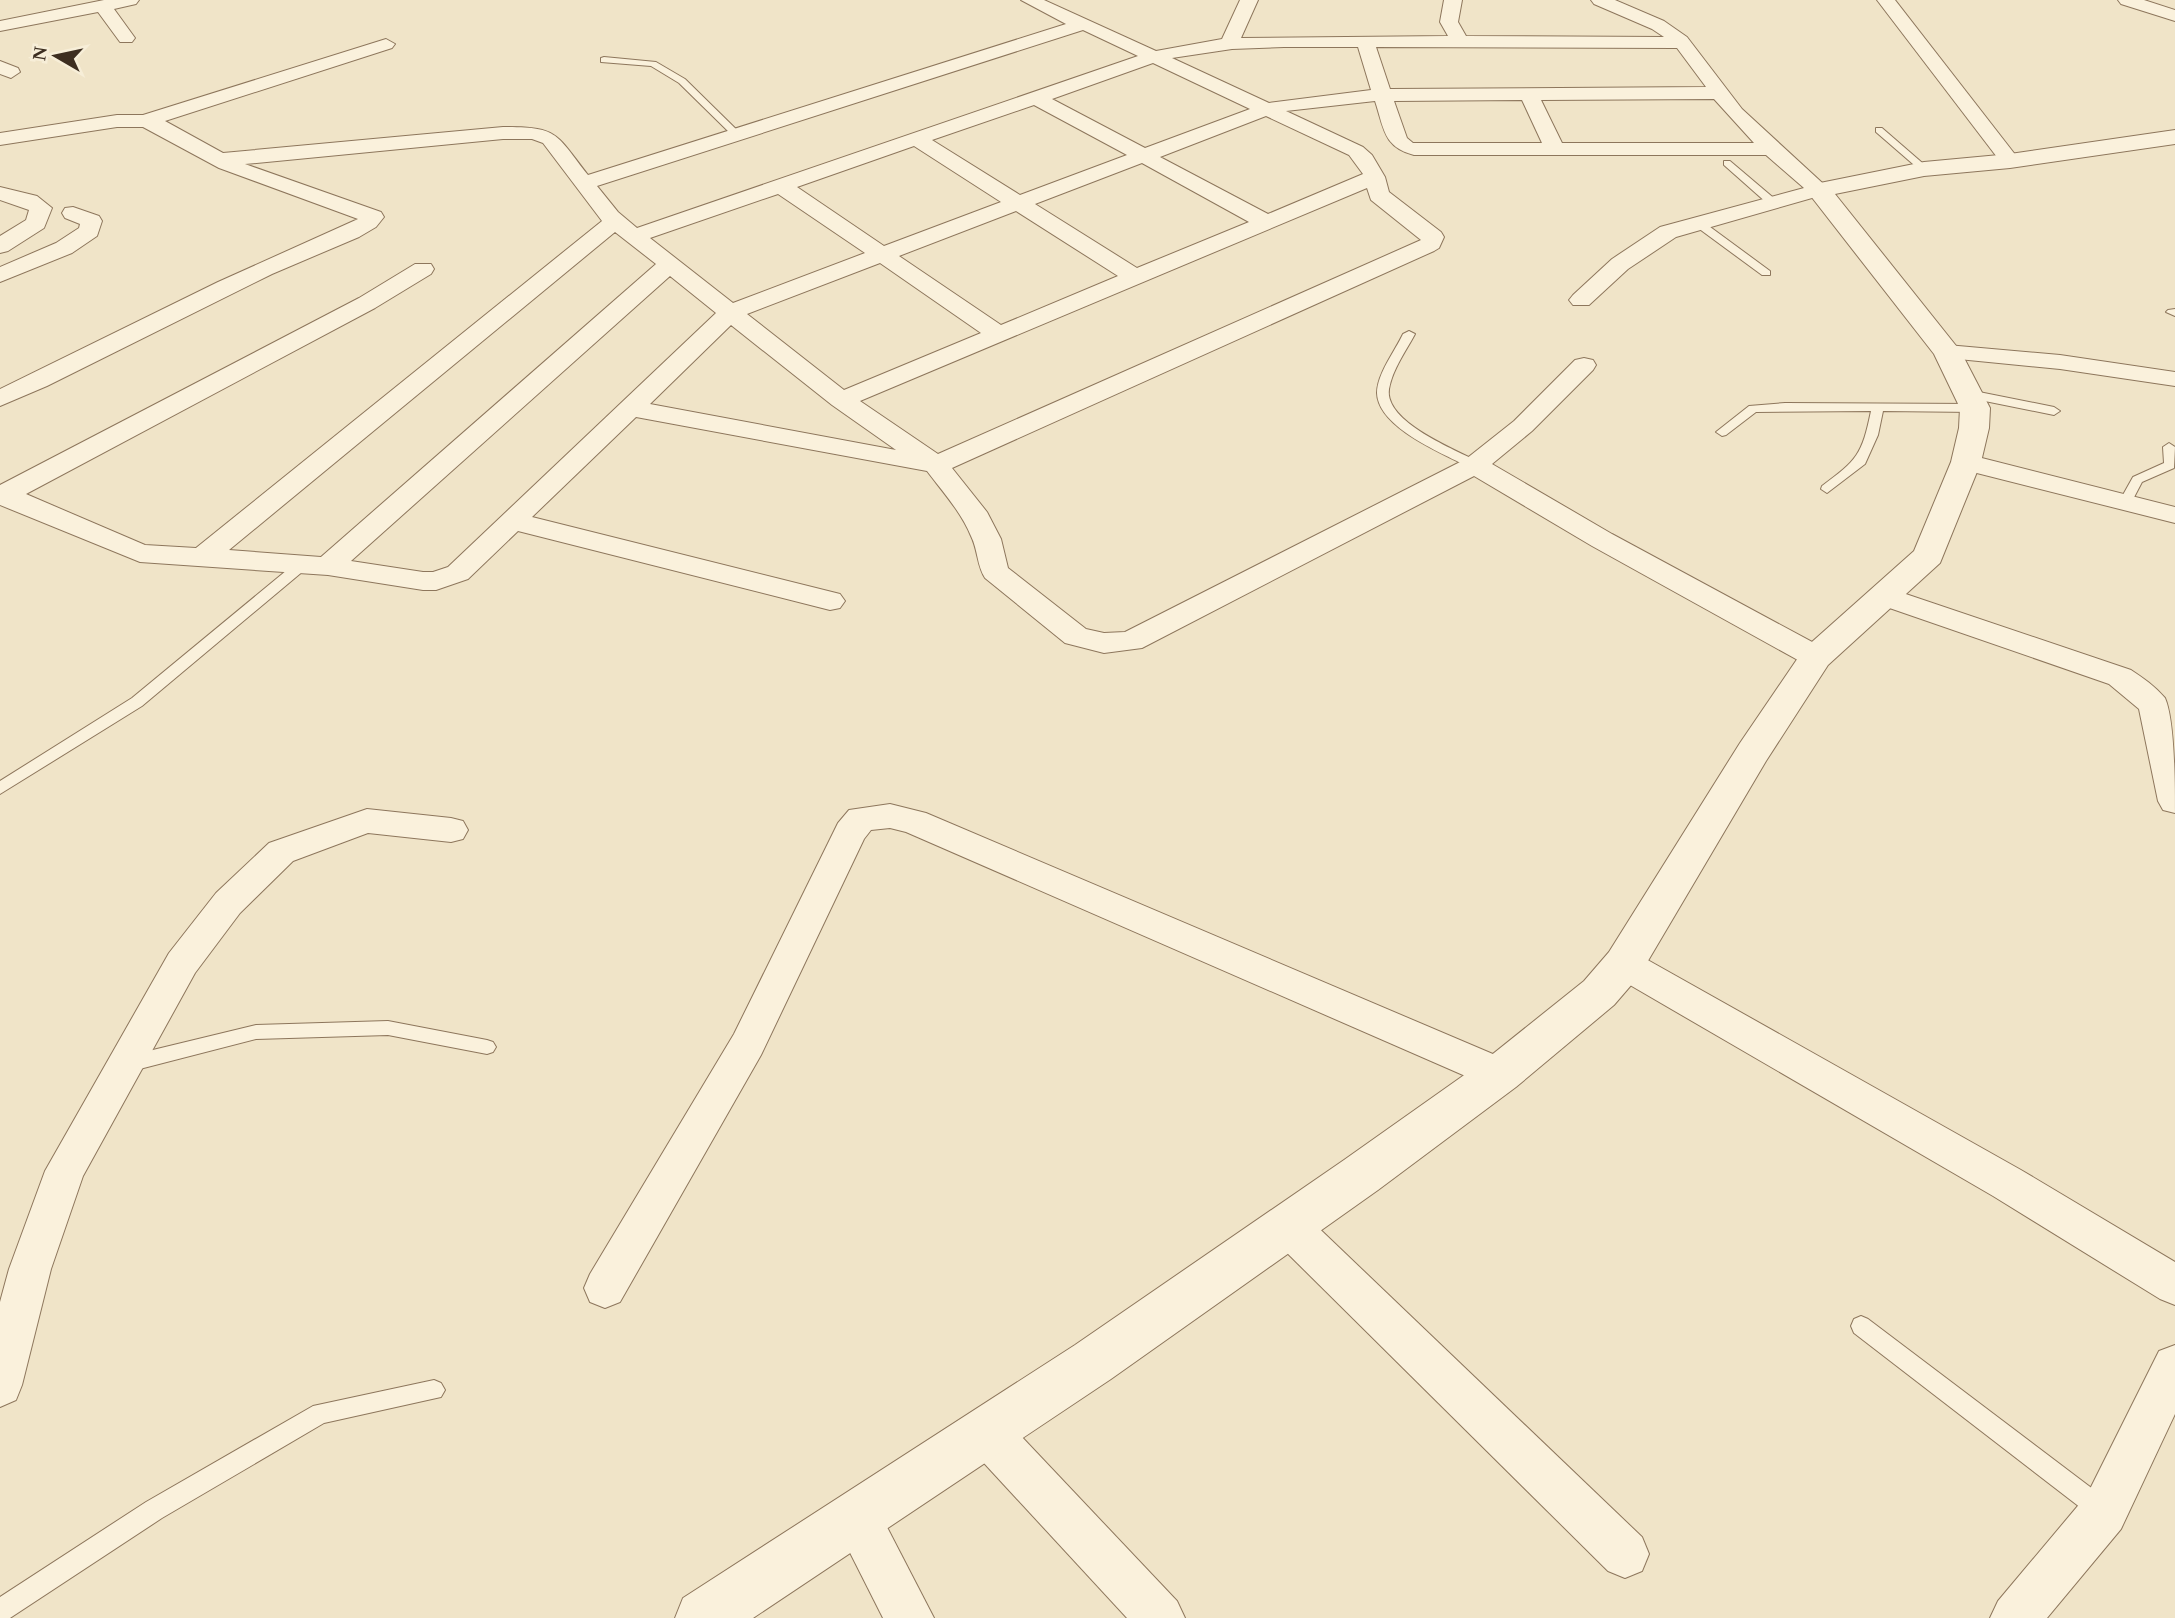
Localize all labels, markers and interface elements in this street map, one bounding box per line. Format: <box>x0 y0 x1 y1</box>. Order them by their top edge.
north arrow <box>21 21 91 91</box>
text: N <box>28 45 51 62</box>

